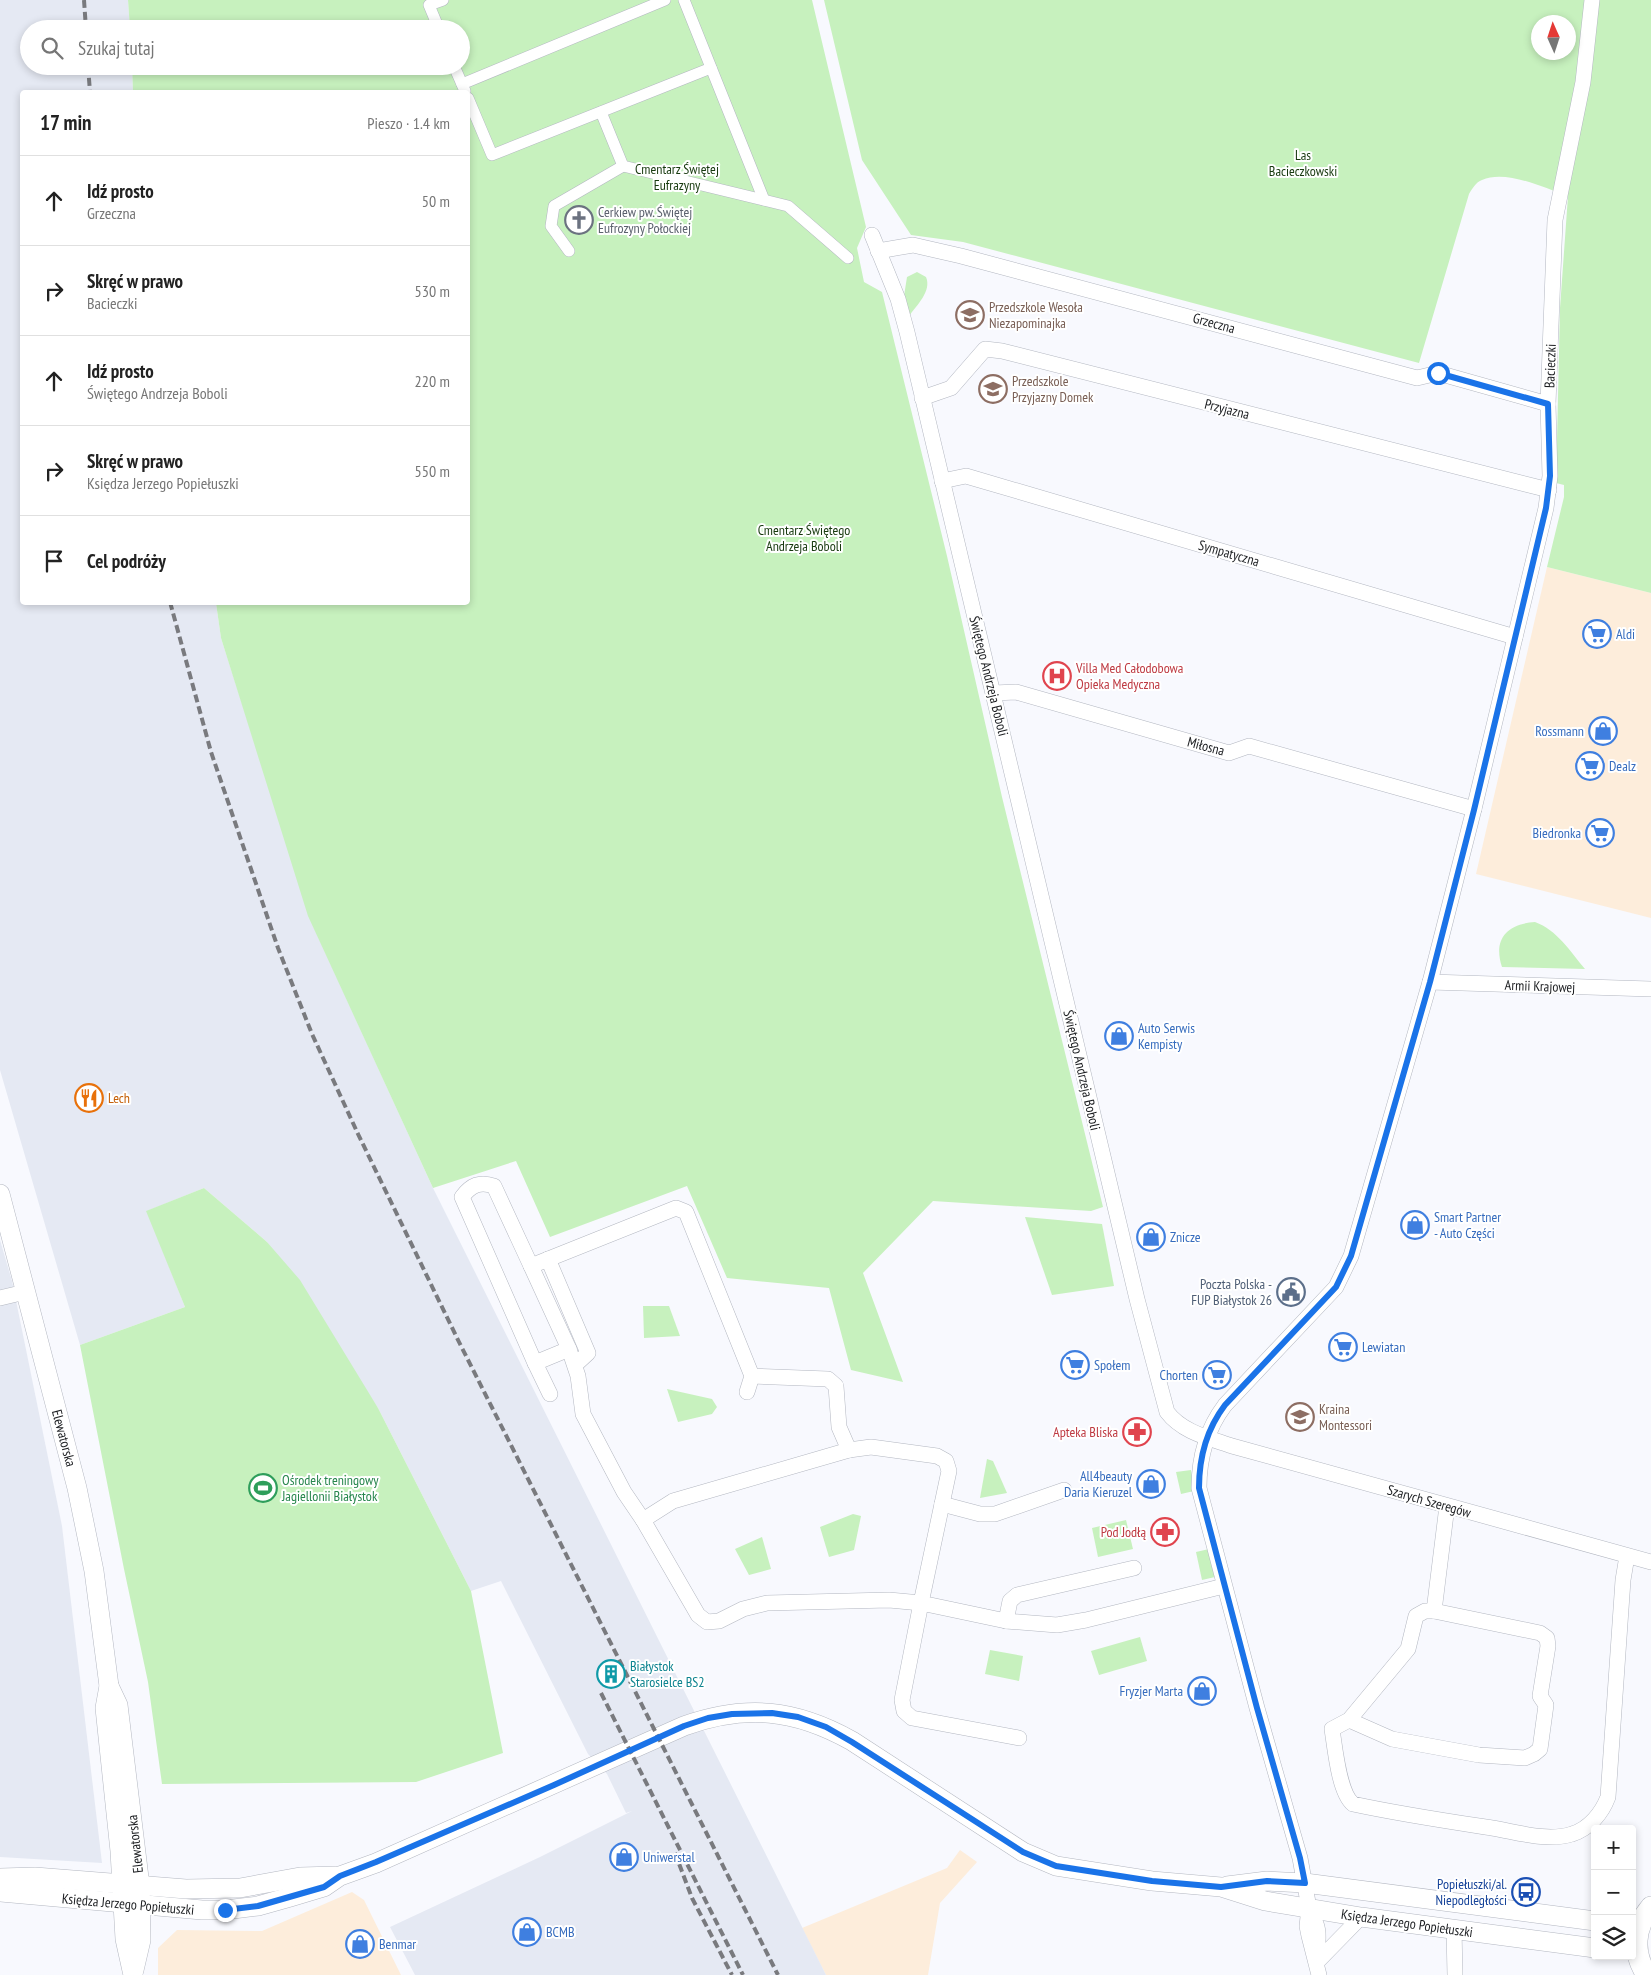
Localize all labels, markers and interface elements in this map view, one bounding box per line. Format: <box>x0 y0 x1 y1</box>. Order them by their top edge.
north arrow <box>1531 15 1576 60</box>
search box <box>20 20 470 75</box>
icon: search <box>38 34 66 62</box>
text: Szukaj tutaj <box>78 36 155 60</box>
text: 17 min <box>40 109 92 136</box>
text: Pieszo · 1.4 km <box>367 113 450 133</box>
park label: Las Bacieczkowski <box>1269 146 1337 180</box>
park label: Cmentarz Świętej Eufrazyny <box>635 160 719 194</box>
text: Idź prosto <box>87 179 154 203</box>
icon: ahead <box>40 187 68 215</box>
text: 50 m <box>422 191 450 211</box>
text: Grzeczna <box>87 203 136 223</box>
place label: Cerkiew pw. Świętej Eufrozyny Połockiej <box>598 203 692 237</box>
church icon: Cerkiew pw. Świętej Eufrozyny Połockiej <box>564 205 594 235</box>
text: Skręć w prawo <box>87 269 183 293</box>
icon: right <box>40 277 68 305</box>
text: 530 m <box>415 281 450 301</box>
text: Bacieczki <box>87 293 138 313</box>
place label: Przedszkole Wesoła Niezapominajka <box>989 298 1083 332</box>
school or university icon: Przedszkole Wesoła Niezapominajka <box>955 300 985 330</box>
street label: Grzeczna <box>1191 309 1237 337</box>
street label: Bacieczki <box>1540 344 1560 388</box>
text: Idź prosto <box>87 359 154 383</box>
route start <box>1427 362 1450 385</box>
icon: ahead <box>40 367 68 395</box>
text: 220 m <box>415 371 450 391</box>
place label: Przedszkole Przyjazny Domek <box>1012 372 1094 406</box>
school or university icon: Przedszkole Przyjazny Domek <box>978 374 1008 404</box>
text: Świętego Andrzeja Boboli <box>87 383 228 403</box>
street label: Przyjazna <box>1203 395 1251 423</box>
text: Skręć w prawo <box>87 449 183 473</box>
icon: right <box>40 457 68 485</box>
text: 550 m <box>415 461 450 481</box>
text: Księdza Jerzego Popiełuszki <box>87 473 239 493</box>
park label: Cmentarz Świętego Andrzeja Boboli <box>758 521 850 555</box>
street label: Sympatyczna <box>1196 536 1262 570</box>
icon: arrive <box>40 547 68 575</box>
text: Cel podróży <box>87 549 166 573</box>
street label: Świętego Andrzeja Boboli <box>965 614 1013 738</box>
supermarket icon: Aldi <box>1582 619 1612 649</box>
place label: Aldi <box>1616 625 1635 643</box>
place label: Villa Med Całodobowa Opieka Medyczna <box>1075 659 1183 693</box>
hospital icon: Villa Med Całodobowa Opieka Medyczna <box>1042 661 1072 691</box>
shop icon: Rossmann <box>1588 716 1618 746</box>
place label: Rossmann <box>1535 722 1584 740</box>
street label: Miłosna <box>1185 732 1227 760</box>
supermarket icon: Dealz <box>1575 751 1605 781</box>
place label: Dealz <box>1609 757 1636 775</box>
supermarket icon: Biedronka <box>1585 818 1615 848</box>
place label: Biedronka <box>1532 824 1581 842</box>
street label: Armii Krajowej <box>1504 976 1576 996</box>
street label: Świętego Andrzeja Boboli <box>1059 1008 1105 1132</box>
place label: Auto Serwis Kempisty <box>1138 1019 1195 1053</box>
shop icon: Auto Serwis Kempisty <box>1104 1021 1134 1051</box>
restaurant icon: Lech <box>74 1083 104 1113</box>
place label: Lech <box>108 1089 130 1107</box>
place label: Smart Partner - Auto Części <box>1434 1208 1501 1242</box>
shop icon: Smart Partner - Auto Części <box>1400 1210 1430 1240</box>
shop icon: Znicze <box>1136 1222 1166 1252</box>
place label: Znicze <box>1170 1228 1201 1246</box>
place label: Poczta Polska - FUP Białystok 26 <box>1191 1275 1272 1309</box>
public building icon: Poczta Polska - FUP Białystok 26 <box>1276 1277 1306 1307</box>
supermarket icon: Lewiatan <box>1328 1332 1358 1362</box>
place label: Lewiatan <box>1362 1338 1405 1356</box>
supermarket icon: Społem <box>1060 1350 1090 1380</box>
place label: Społem <box>1094 1356 1130 1374</box>
supermarket icon: Chorten <box>1202 1360 1232 1390</box>
place label: Chorten <box>1160 1366 1198 1384</box>
place label: Kraina Montessori <box>1319 1400 1372 1434</box>
school or university icon: Kraina Montessori <box>1285 1402 1315 1432</box>
street label: Elewatorska <box>48 1408 80 1468</box>
pharmacy icon: Apteka Bliska <box>1122 1417 1152 1447</box>
place label: Apteka Bliska <box>1053 1423 1118 1441</box>
place label: All4beauty Daria Kieruzel <box>1064 1467 1133 1501</box>
shop icon: All4beauty Daria Kieruzel <box>1136 1469 1166 1499</box>
place label: Ośrodek treningowy Jagiellonii Białystok <box>281 1471 379 1505</box>
sports icon: Ośrodek treningowy Jagiellonii Białystok <box>248 1473 278 1503</box>
street label: Szarych Szeregów <box>1385 1480 1474 1522</box>
pharmacy icon: Pod Jodłą <box>1150 1517 1180 1547</box>
place label: Pod Jodłą <box>1101 1523 1146 1541</box>
place label: Białystok Starosielce BS2 <box>630 1657 705 1691</box>
building icon: Białystok Starosielce BS2 <box>596 1659 626 1689</box>
shop icon: Fryzjer Marta <box>1187 1676 1217 1706</box>
place label: Fryzjer Marta <box>1119 1682 1183 1700</box>
street label: Elewatorska <box>123 1814 147 1874</box>
map controls <box>1591 1825 1636 1960</box>
button: + <box>1591 1825 1636 1870</box>
shop icon: Uniwerstal <box>609 1842 639 1872</box>
place label: Uniwerstal <box>643 1848 695 1866</box>
button: − <box>1591 1870 1636 1915</box>
place label: Popiełuszki/al. Niepodległości <box>1435 1875 1507 1909</box>
bus stop icon: Popiełuszki/al. Niepodległości <box>1511 1877 1541 1907</box>
street label: Księdza Jerzego Popiełuszki <box>61 1889 195 1919</box>
route end <box>214 1899 237 1922</box>
street label: Księdza Jerzego Popiełuszki <box>1340 1905 1474 1941</box>
button: layers <box>1591 1915 1636 1960</box>
shop icon: BCMB <box>512 1917 542 1947</box>
place label: BCMB <box>546 1923 575 1941</box>
shop icon: Benmar <box>345 1929 375 1959</box>
place label: Benmar <box>379 1935 416 1953</box>

